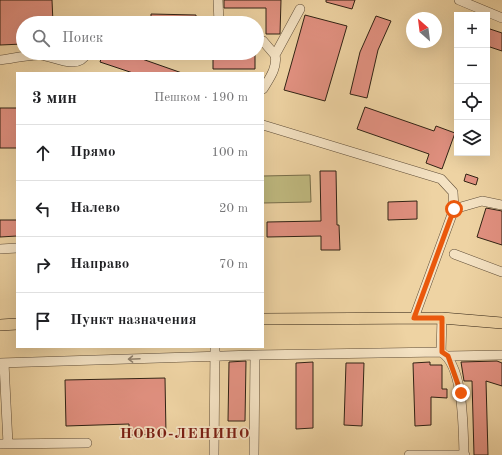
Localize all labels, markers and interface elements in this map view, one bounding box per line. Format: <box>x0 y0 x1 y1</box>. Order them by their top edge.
north arrow <box>406 12 442 48</box>
map controls <box>454 12 490 156</box>
button: + <box>454 12 490 48</box>
search box <box>16 16 264 60</box>
icon: search <box>30 27 52 49</box>
text: Поиск <box>62 31 103 46</box>
button: − <box>454 48 490 84</box>
button: locate <box>454 84 490 120</box>
text: 3 мин <box>32 90 77 107</box>
text: Пешком · 190 m <box>154 91 248 104</box>
button: layers <box>454 120 490 156</box>
icon: ahead <box>32 142 54 164</box>
text: Прямо <box>70 145 116 160</box>
text: 100 m <box>211 146 248 159</box>
icon: left <box>32 198 54 220</box>
route start <box>445 200 463 218</box>
text: Налево <box>70 201 120 216</box>
text: 20 m <box>219 202 248 215</box>
icon: right <box>32 254 54 276</box>
text: Направо <box>70 257 129 272</box>
text: 70 m <box>219 258 248 271</box>
icon: arrive <box>32 310 54 332</box>
text: Пункт назначения <box>70 313 197 328</box>
one-way arrow <box>128 355 141 363</box>
route end <box>452 384 470 402</box>
district label: НОВО-ЛЕНИНО <box>120 427 250 442</box>

